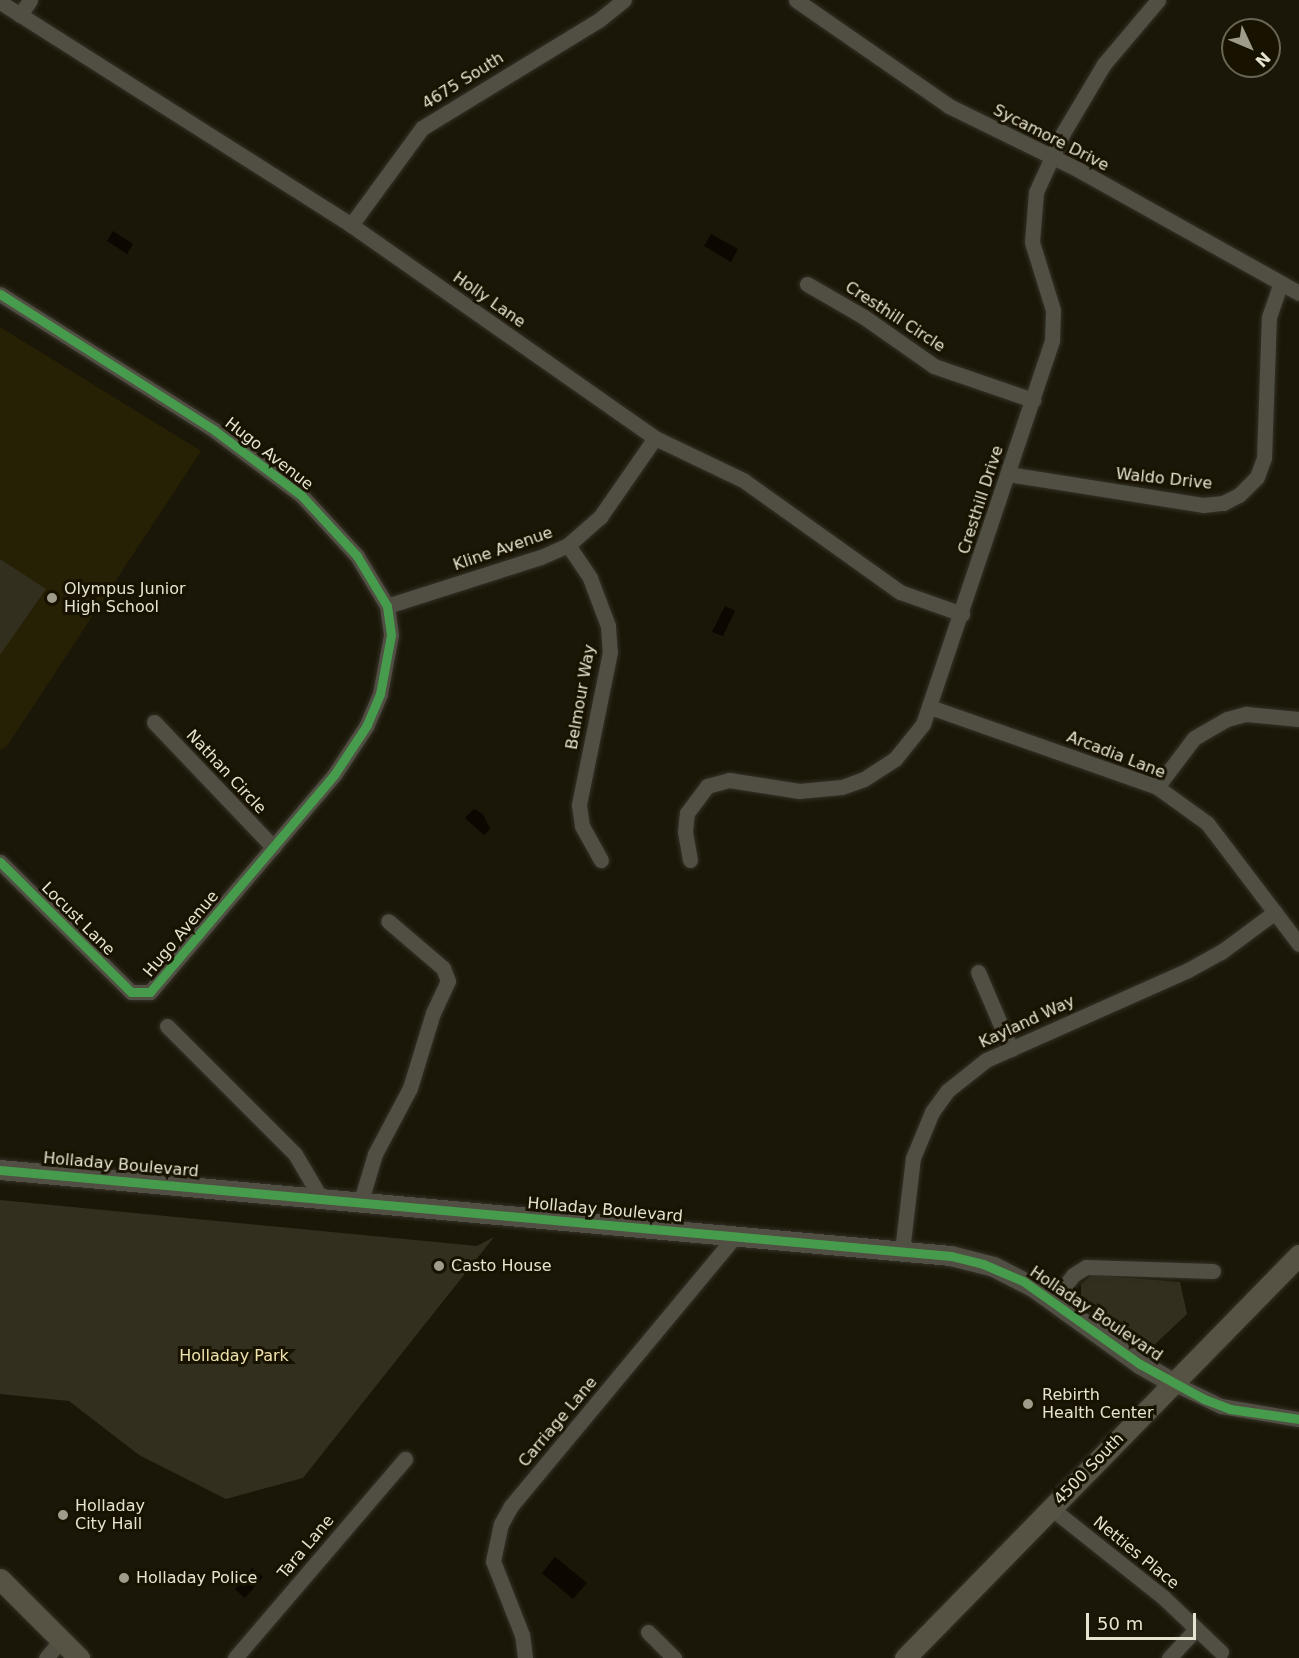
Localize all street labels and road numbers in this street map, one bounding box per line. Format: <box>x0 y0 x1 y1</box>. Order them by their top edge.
street label: 4675 South <box>419 48 507 114</box>
street label: Sycamore Drive <box>990 101 1112 175</box>
street label: Holly Lane <box>449 268 529 332</box>
street label: Cresthill Circle <box>841 278 949 356</box>
street label: Hugo Avenue <box>221 414 317 494</box>
street label: Cresthill Drive <box>954 443 1008 557</box>
street label: Waldo Drive <box>1115 464 1213 494</box>
street label: Kline Avenue <box>451 523 555 575</box>
street label: Belmour Way <box>562 643 600 751</box>
street label: Nathan Circle <box>182 726 270 818</box>
street label: Arcadia Lane <box>1064 727 1168 783</box>
street label: Locust Lane <box>37 878 119 960</box>
street label: Hugo Avenue <box>139 887 223 981</box>
street label: Kayland Way <box>976 991 1078 1053</box>
street label: Holladay Boulevard <box>42 1149 200 1181</box>
street label: Holladay Boulevard <box>526 1194 684 1226</box>
street label: Holladay Boulevard <box>1026 1262 1166 1366</box>
street label: Carriage Lane <box>515 1373 601 1471</box>
street label: 4500 South <box>1050 1429 1128 1509</box>
street label: Tara Lane <box>274 1511 338 1583</box>
street label: Netties Place <box>1089 1513 1183 1593</box>

